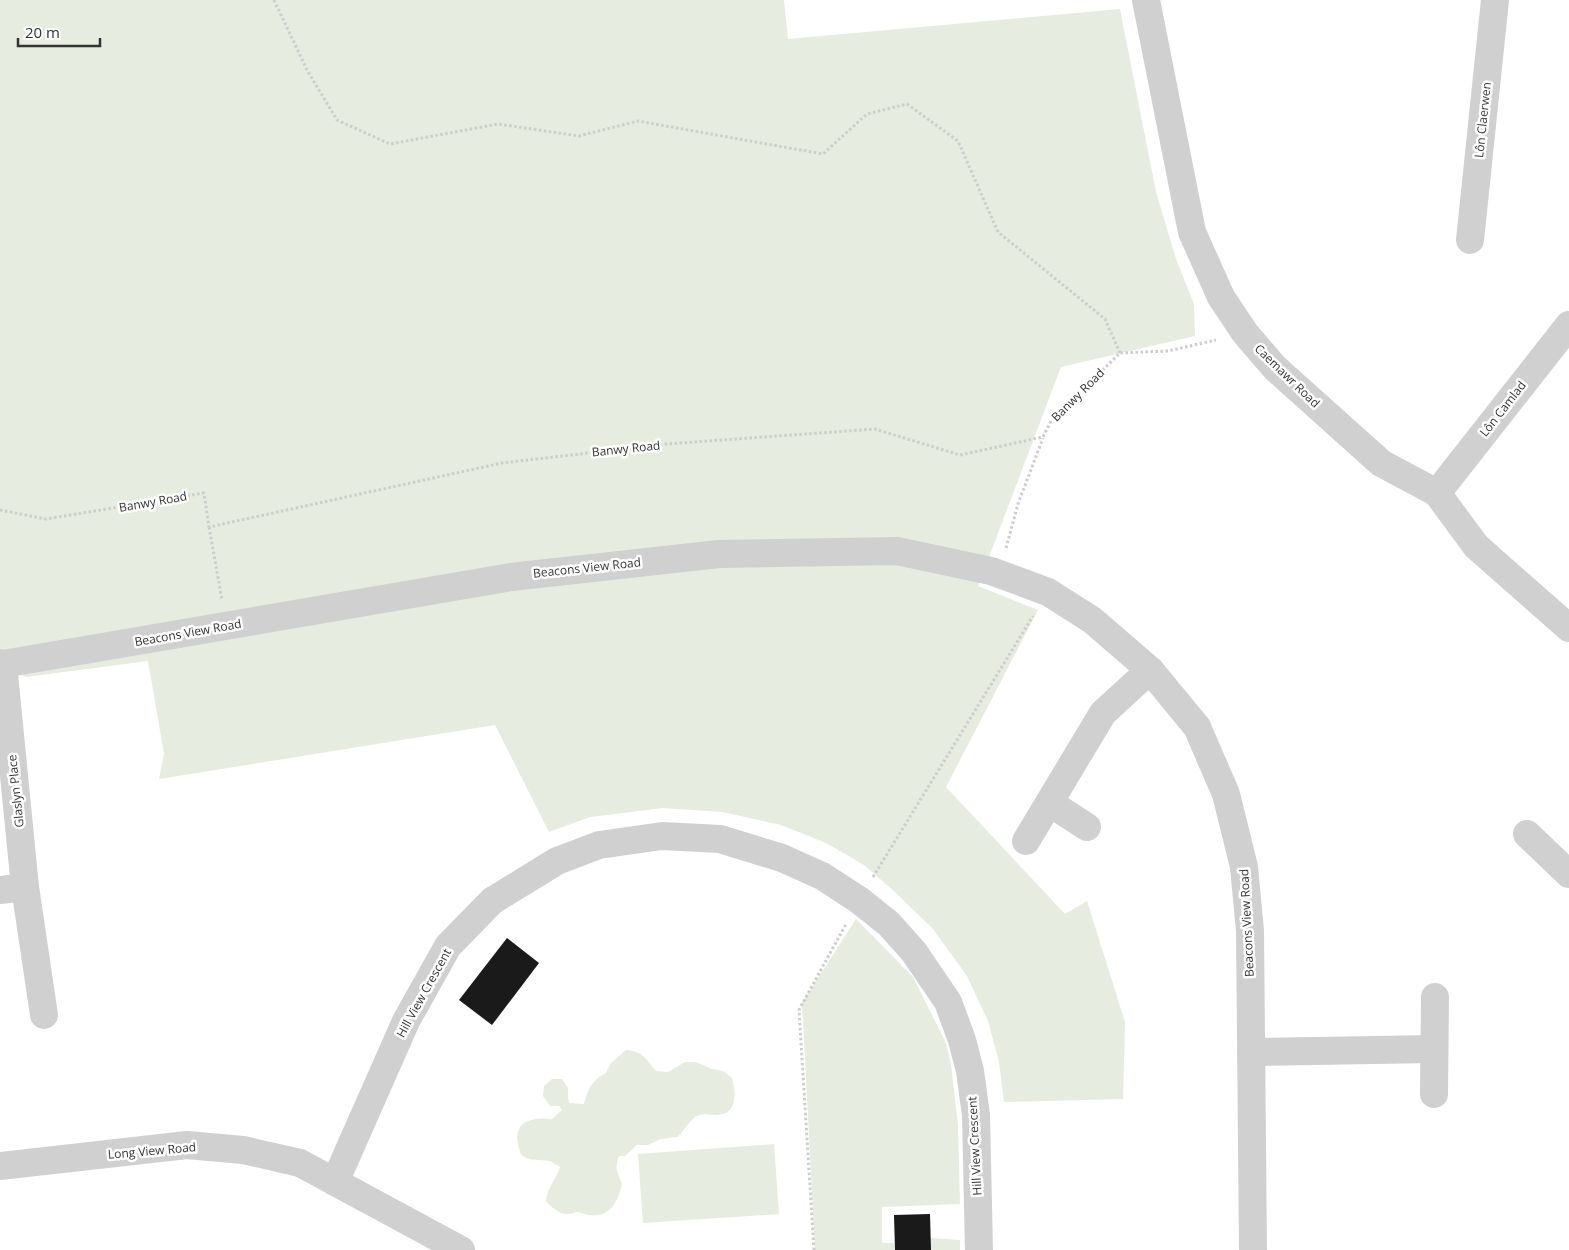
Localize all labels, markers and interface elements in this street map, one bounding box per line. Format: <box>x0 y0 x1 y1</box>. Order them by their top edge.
scale bar <box>18 15 100 47</box>
text: 20 m <box>25 22 60 42</box>
street label: Lôn Claerwen <box>1470 81 1495 159</box>
street label: Caemawr Road <box>1251 340 1324 411</box>
street label: Banwy Road <box>1047 364 1108 425</box>
street label: Lôn Camlad <box>1475 377 1530 440</box>
street label: Banwy Road <box>591 436 661 461</box>
street label: Banwy Road <box>118 487 188 516</box>
street label: Beacons View Road <box>532 553 642 582</box>
street label: Beacons View Road <box>133 615 243 650</box>
street label: Glaslyn Place <box>3 754 28 828</box>
street label: Beacons View Road <box>1235 869 1258 978</box>
street label: Hill View Crescent <box>392 945 455 1040</box>
street label: Hill View Crescent <box>963 1096 986 1196</box>
street label: Long View Road <box>107 1138 197 1163</box>

